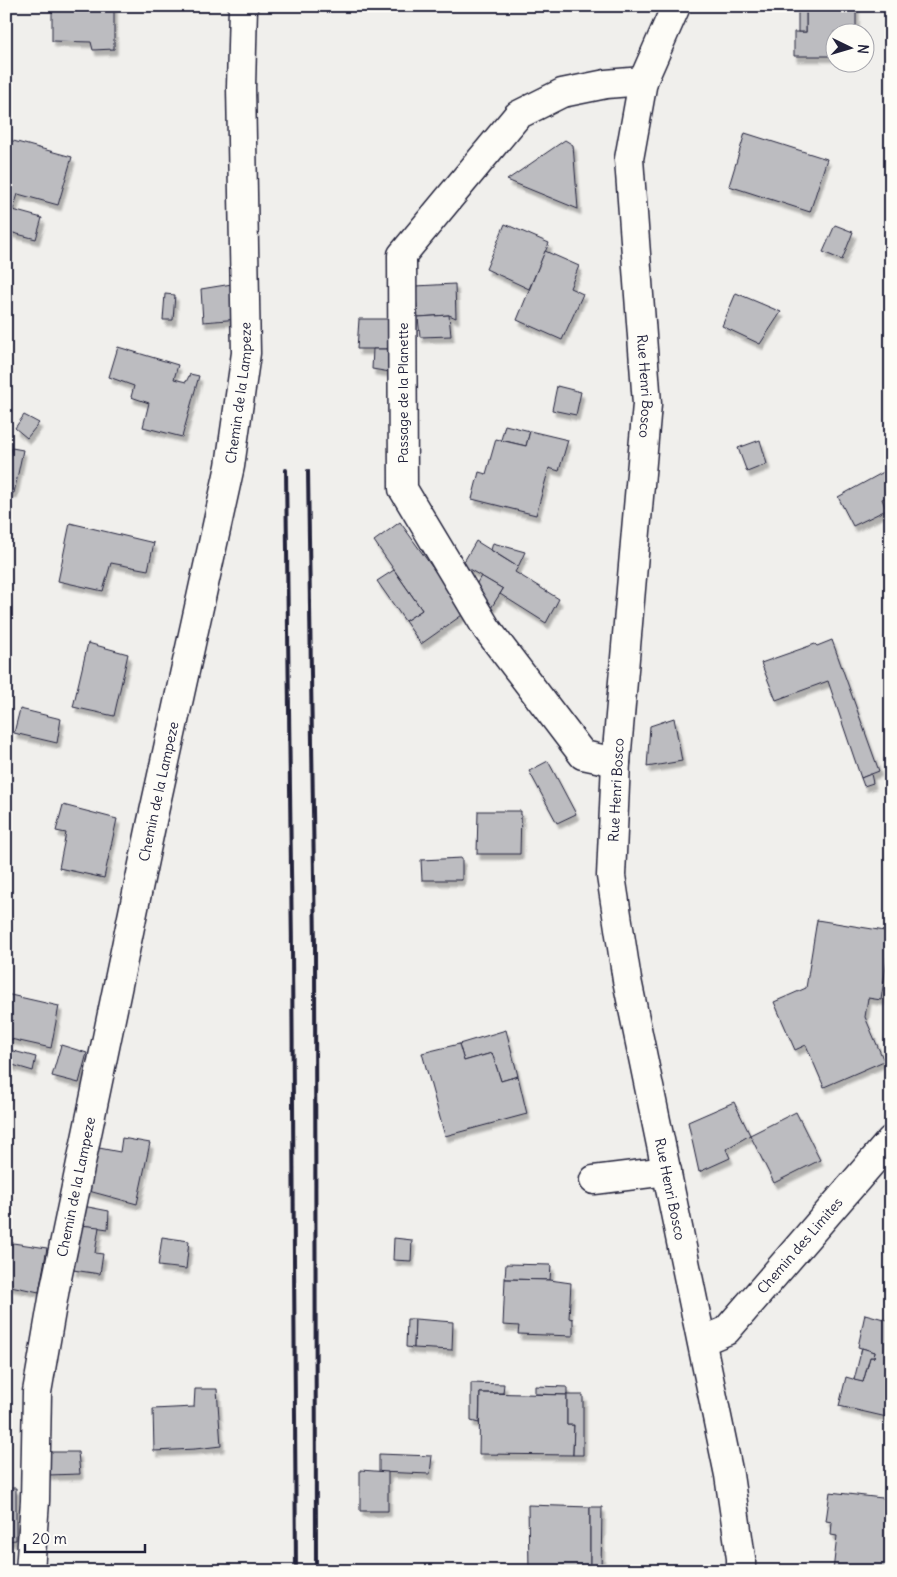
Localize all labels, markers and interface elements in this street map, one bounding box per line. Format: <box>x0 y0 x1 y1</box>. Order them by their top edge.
north arrow <box>824 22 874 72</box>
text: N <box>854 44 872 55</box>
street label: Chemin de la Lampeze <box>221 322 255 465</box>
street label: Passage de la Planette <box>394 323 412 463</box>
street label: Rue Henri Bosco <box>633 334 656 439</box>
street label: Chemin de la Lampeze <box>135 720 183 863</box>
street label: Rue Henri Bosco <box>604 738 628 842</box>
street label: Chemin de la Lampeze <box>53 1115 99 1259</box>
street label: Rue Henri Bosco <box>651 1136 689 1242</box>
street label: Chemin des Limites <box>753 1194 847 1297</box>
scale bar <box>25 1522 145 1554</box>
text: 20 m <box>32 1529 67 1548</box>

